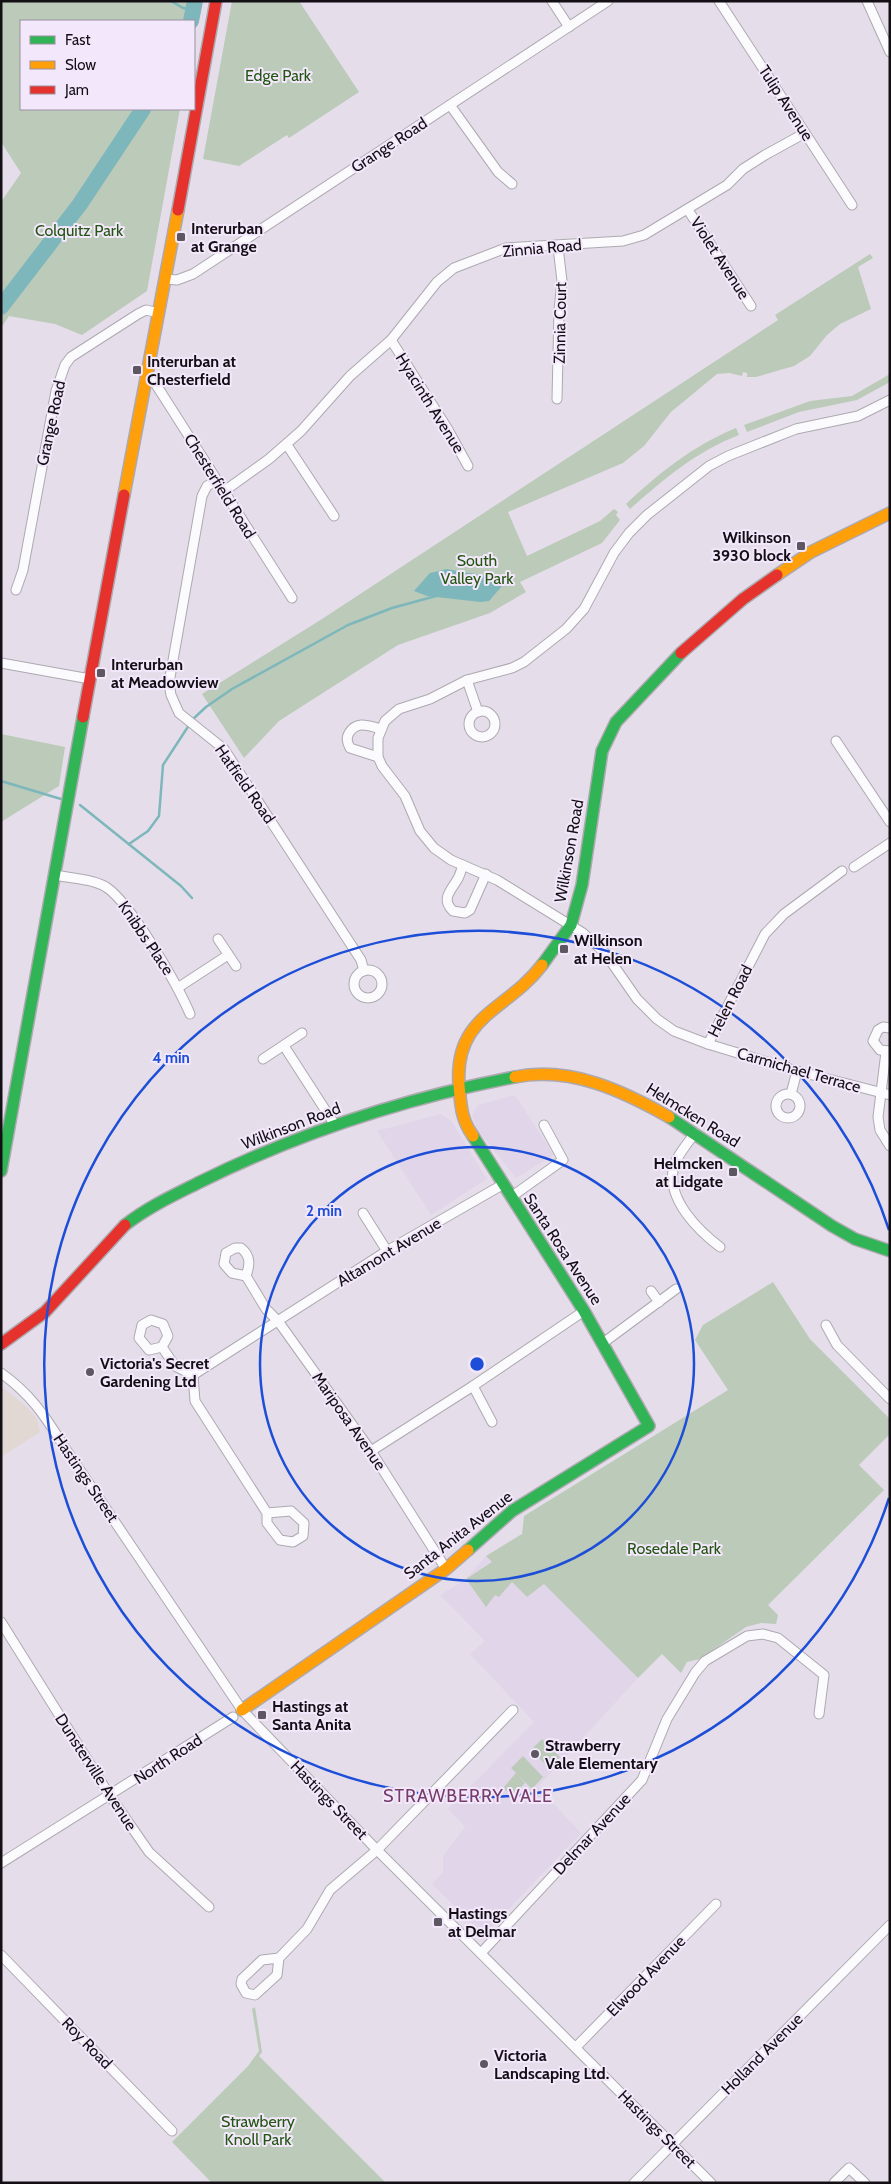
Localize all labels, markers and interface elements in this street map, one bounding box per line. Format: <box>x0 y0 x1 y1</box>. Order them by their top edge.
legend <box>20 20 195 110</box>
text: Fast <box>65 31 90 49</box>
text: Slow <box>65 56 96 74</box>
street label: Tulip Avenue <box>755 62 817 144</box>
park label: Edge Park <box>245 66 312 85</box>
text: Jam <box>64 81 89 99</box>
street label: Grange Road <box>347 113 431 177</box>
street label: Violet Avenue <box>686 213 754 303</box>
place label: Interurban at Grange <box>191 219 263 256</box>
park label: Colquitz Park <box>35 221 124 240</box>
marker: Interurban at Grange <box>175 231 187 243</box>
street label: Zinnia Road <box>502 235 582 261</box>
street label: Zinnia Court <box>550 281 570 364</box>
street label: Hyacinth Avenue <box>392 349 468 457</box>
place label: Interurban at Chesterfield <box>147 352 237 389</box>
marker: Interurban at Chesterfield <box>131 364 143 376</box>
street label: Grange Road <box>33 379 69 467</box>
street label: Chesterfield Road <box>180 430 260 542</box>
place label: Wilkinson 3930 block <box>712 528 791 565</box>
marker: Wilkinson 3930 block <box>795 540 807 552</box>
park label: South Valley Park <box>441 551 514 588</box>
place label: Interurban at Meadowview <box>111 655 219 692</box>
marker: Interurban at Meadowview <box>95 667 107 679</box>
street label: Hatfield Road <box>211 741 279 827</box>
street label: Wilkinson Road <box>551 798 587 904</box>
street label: Knibbs Place <box>114 897 178 979</box>
place label: Wilkinson at Helen <box>574 931 643 968</box>
marker: Wilkinson at Helen <box>558 943 570 955</box>
street label: Helen Road <box>704 962 756 1040</box>
street label: Carmichael Terrace <box>735 1043 863 1097</box>
text: 4 min <box>152 1049 190 1067</box>
street label: Helmcken Road <box>643 1079 743 1151</box>
street label: Wilkinson Road <box>239 1098 343 1154</box>
place label: Helmcken at Lidgate <box>653 1154 723 1191</box>
marker: Helmcken at Lidgate <box>727 1166 739 1178</box>
street label: Santa Rosa Avenue <box>520 1190 606 1308</box>
text: 2 min <box>306 1202 342 1220</box>
street label: Altamont Avenue <box>334 1213 444 1291</box>
place label: Victoria's Secret Gardening Ltd <box>100 1354 210 1391</box>
centre of rings <box>468 1355 486 1373</box>
marker: Victoria's Secret Gardening Ltd <box>84 1366 96 1378</box>
street label: Mariposa Avenue <box>308 1368 390 1474</box>
street label: Hastings Street <box>49 1430 123 1526</box>
street label: Santa Anita Avenue <box>400 1487 516 1583</box>
park label: Rosedale Park <box>627 1539 722 1558</box>
place label: Hastings at Santa Anita <box>272 1697 351 1734</box>
marker: Hastings at Santa Anita <box>256 1709 268 1721</box>
street label: Dunsterville Avenue <box>51 1710 141 1834</box>
street label: North Road <box>130 1730 206 1788</box>
place label: Strawberry Vale Elementary <box>545 1736 658 1773</box>
marker: Strawberry Vale Elementary <box>529 1748 541 1760</box>
street label: Hastings Street <box>287 1757 372 1844</box>
district label: STRAWBERRY VALE <box>383 1785 553 1807</box>
street label: Delmar Avenue <box>549 1789 635 1879</box>
place label: Hastings at Delmar <box>448 1904 517 1941</box>
marker: Hastings at Delmar <box>432 1916 444 1928</box>
street label: Elwood Avenue <box>603 1932 689 2020</box>
street label: Holland Avenue <box>717 2009 807 2099</box>
street label: Roy Road <box>58 2013 116 2073</box>
place label: Victoria Landscaping Ltd. <box>494 2046 609 2083</box>
marker: Victoria Landscaping Ltd. <box>478 2058 490 2070</box>
street label: Hastings Street <box>614 2086 700 2172</box>
park label: Strawberry Knoll Park <box>221 2112 295 2149</box>

